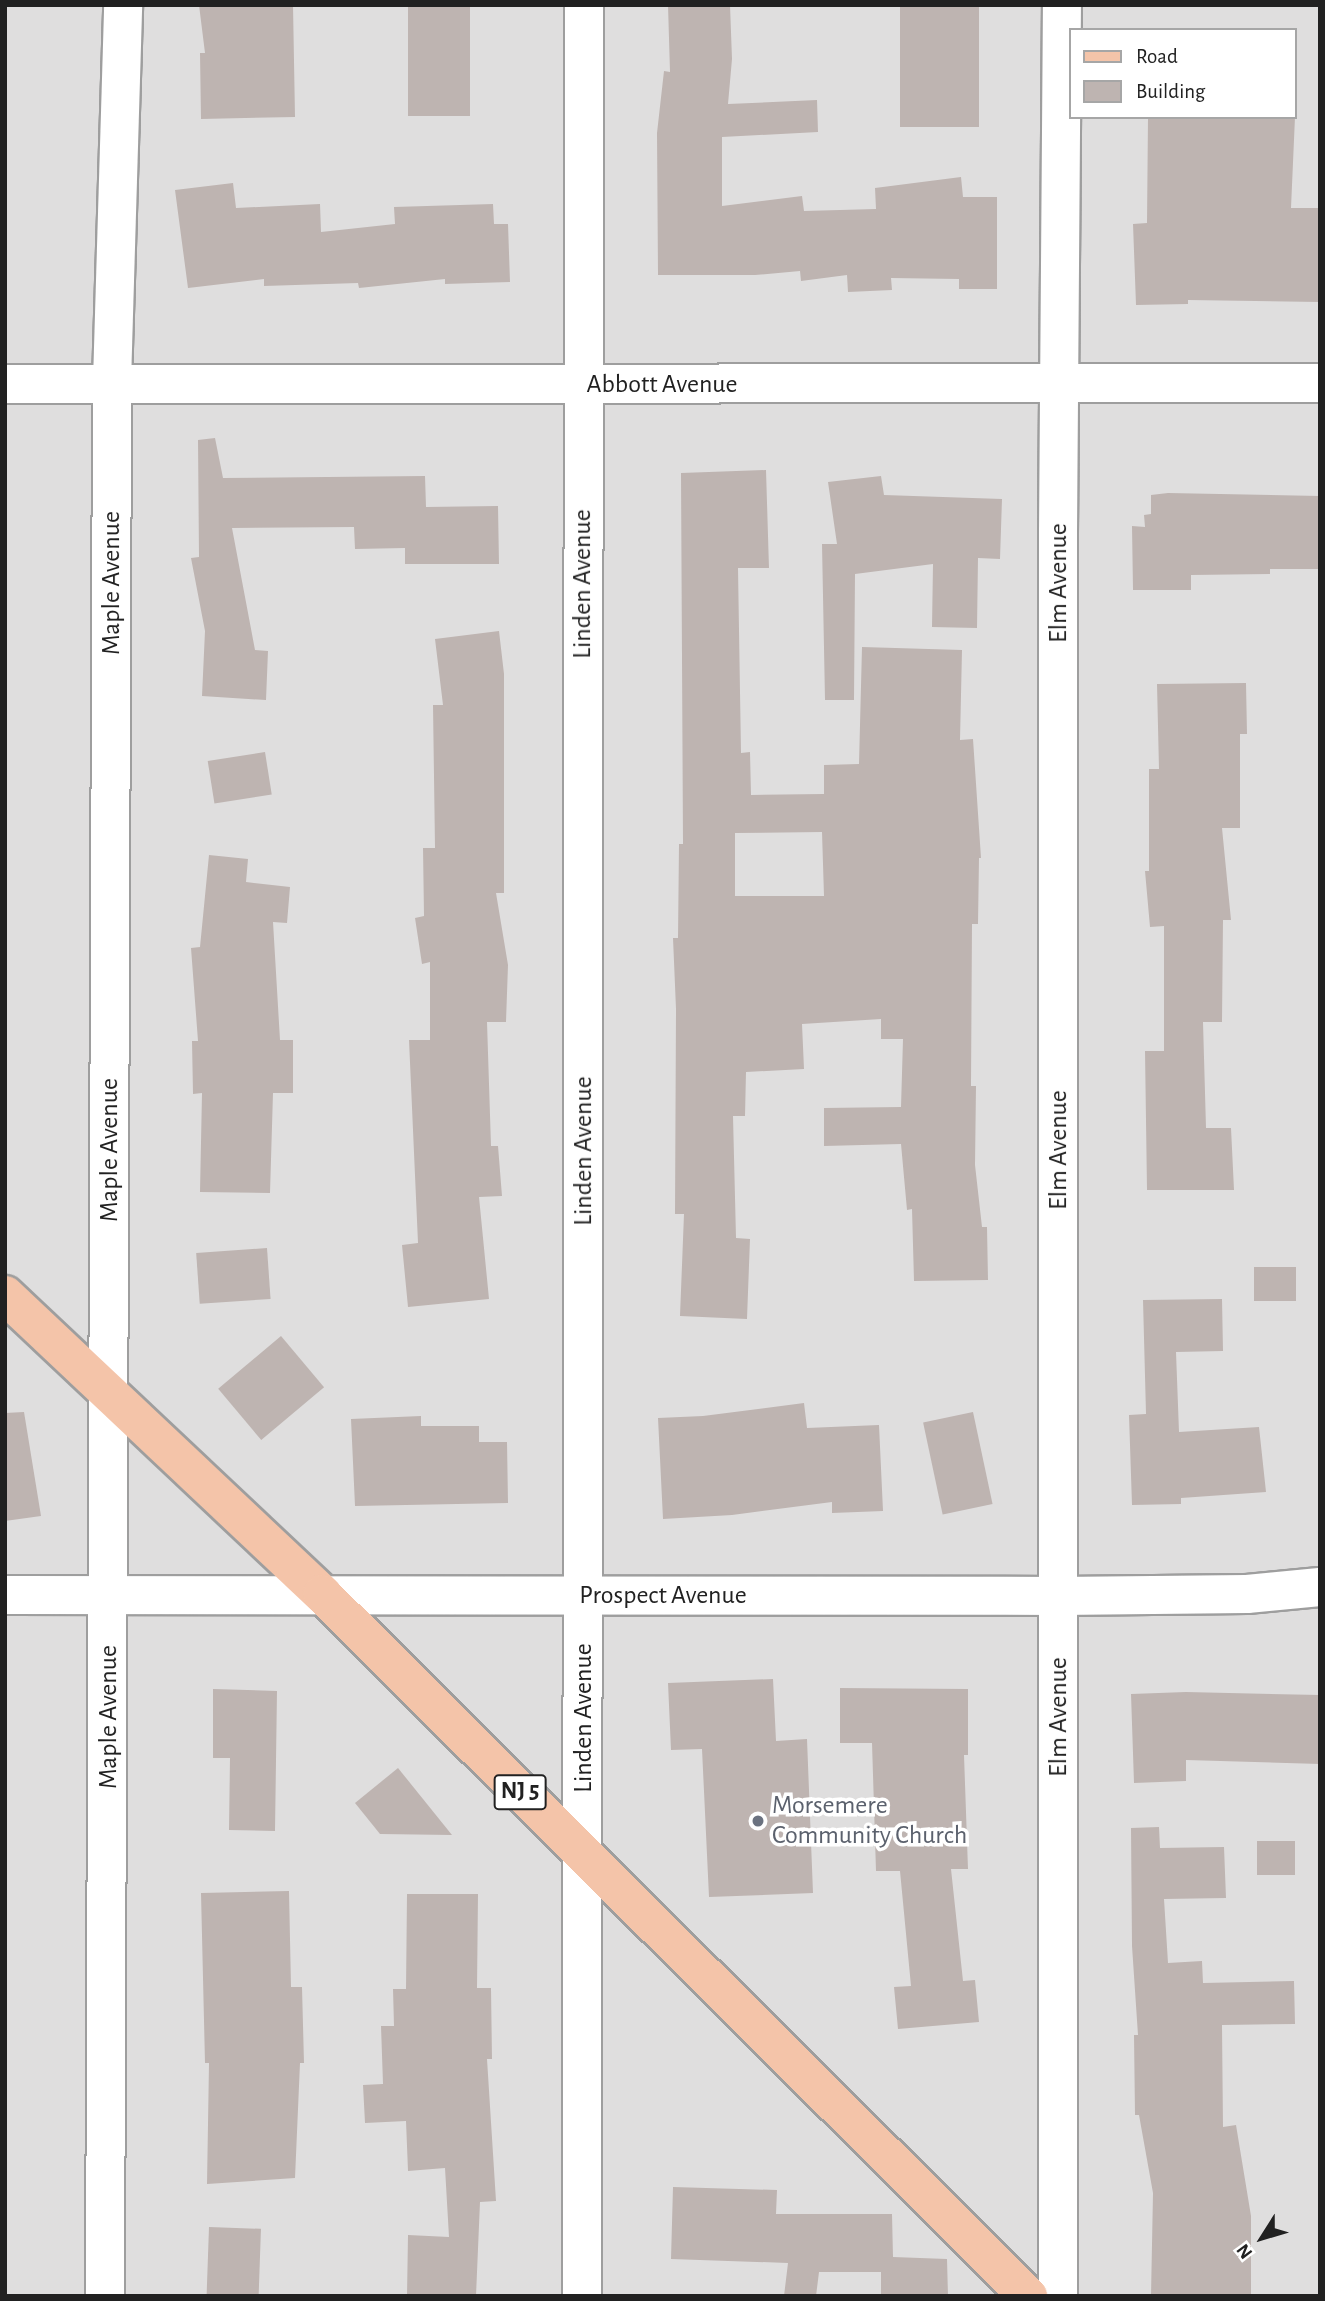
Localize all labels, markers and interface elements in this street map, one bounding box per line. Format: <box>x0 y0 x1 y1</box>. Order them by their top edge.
legend <box>1070 28 1297 119</box>
text: Road <box>1136 46 1178 67</box>
text: Building <box>1136 81 1205 102</box>
street label: Abbott Avenue <box>586 369 738 401</box>
street label: Linden Avenue <box>567 509 599 659</box>
street label: Maple Avenue <box>96 511 128 655</box>
street label: Elm Avenue <box>1043 523 1075 643</box>
street label: Linden Avenue <box>568 1076 600 1226</box>
street label: Maple Avenue <box>94 1078 126 1222</box>
street label: Elm Avenue <box>1043 1090 1075 1210</box>
street label: Prospect Avenue <box>579 1580 747 1612</box>
street label: Linden Avenue <box>568 1643 600 1793</box>
street label: Maple Avenue <box>93 1645 125 1789</box>
street label: Elm Avenue <box>1043 1657 1075 1777</box>
road number: NJ 5 <box>492 1772 548 1812</box>
place label: Morsemere Community Church <box>772 1790 967 1852</box>
marker: Morsemere Community Church <box>750 1813 766 1829</box>
north arrow <box>1227 2203 1297 2273</box>
text: N <box>1233 2240 1256 2262</box>

